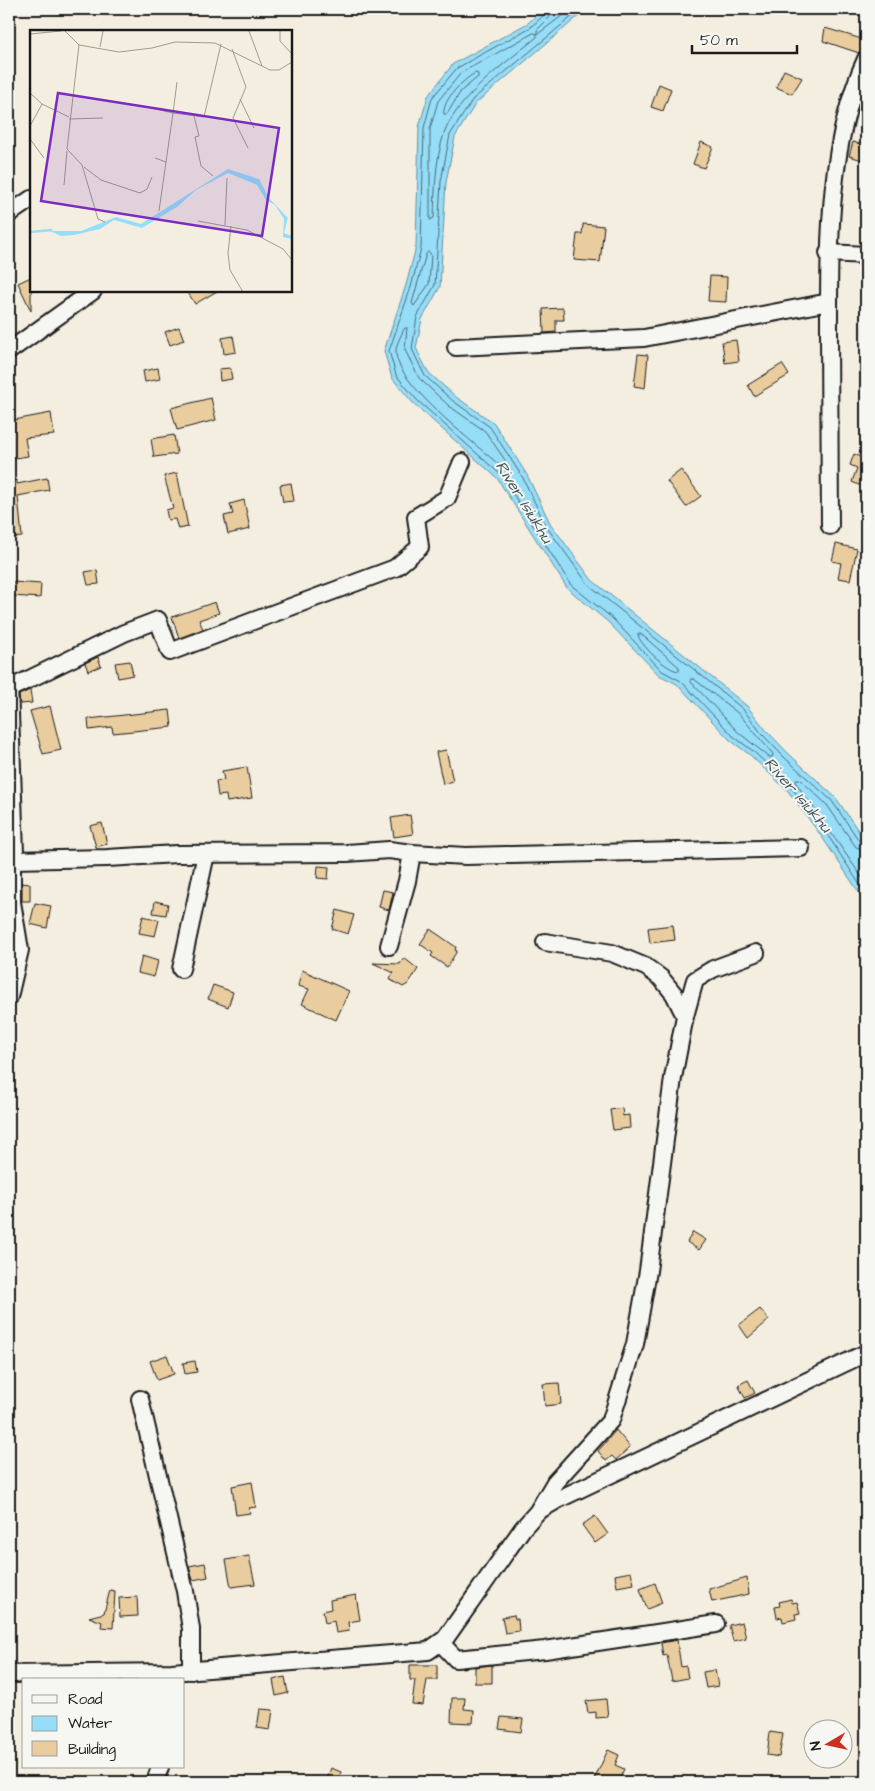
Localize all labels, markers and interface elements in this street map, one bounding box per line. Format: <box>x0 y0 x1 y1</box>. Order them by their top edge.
scale bar <box>692 22 798 54</box>
inset map <box>30 30 292 292</box>
text: 50 m <box>700 30 738 51</box>
water label: River Isiukhu <box>490 457 558 548</box>
water label: River Isiukhu <box>759 753 837 838</box>
legend <box>22 1678 185 1768</box>
text: Road <box>68 1689 103 1710</box>
text: Water <box>68 1713 112 1734</box>
north arrow <box>802 1718 852 1768</box>
text: Building <box>68 1739 116 1761</box>
text: N <box>806 1740 827 1752</box>

